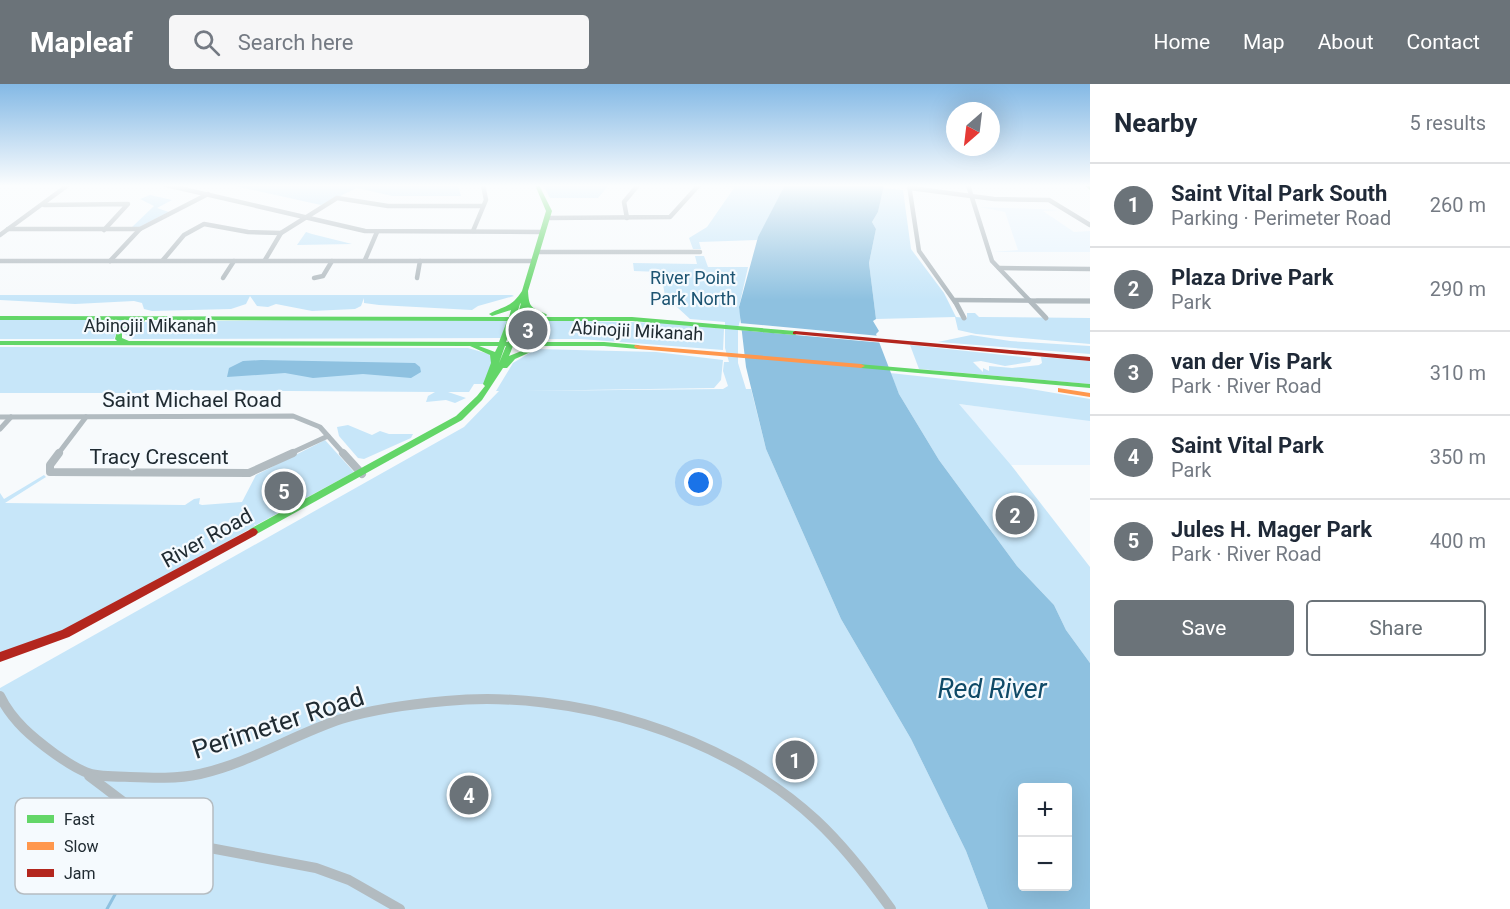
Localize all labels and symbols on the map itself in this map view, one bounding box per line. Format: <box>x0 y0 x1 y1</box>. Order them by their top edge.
north arrow <box>946 102 1000 156</box>
park label: River Point Park North <box>650 267 736 309</box>
pin: 3 <box>508 308 548 352</box>
street label: Abinojii Mikanah <box>84 315 216 336</box>
street label: Abinojii Mikanah <box>570 317 704 344</box>
street label: Saint Michael Road <box>102 388 282 412</box>
street label: Tracy Crescent <box>89 445 229 469</box>
pin: 5 <box>264 468 304 514</box>
your location <box>684 468 713 497</box>
pin: 2 <box>996 492 1034 538</box>
street label: River Road <box>158 503 256 573</box>
water label: Red River <box>937 673 1048 705</box>
street label: Perimeter Road <box>188 681 368 765</box>
pin: 1 <box>776 738 814 782</box>
pin: 4 <box>450 772 488 818</box>
legend <box>15 798 213 894</box>
text: Fast <box>64 810 95 829</box>
text: Slow <box>64 837 99 856</box>
text: Jam <box>64 864 96 883</box>

